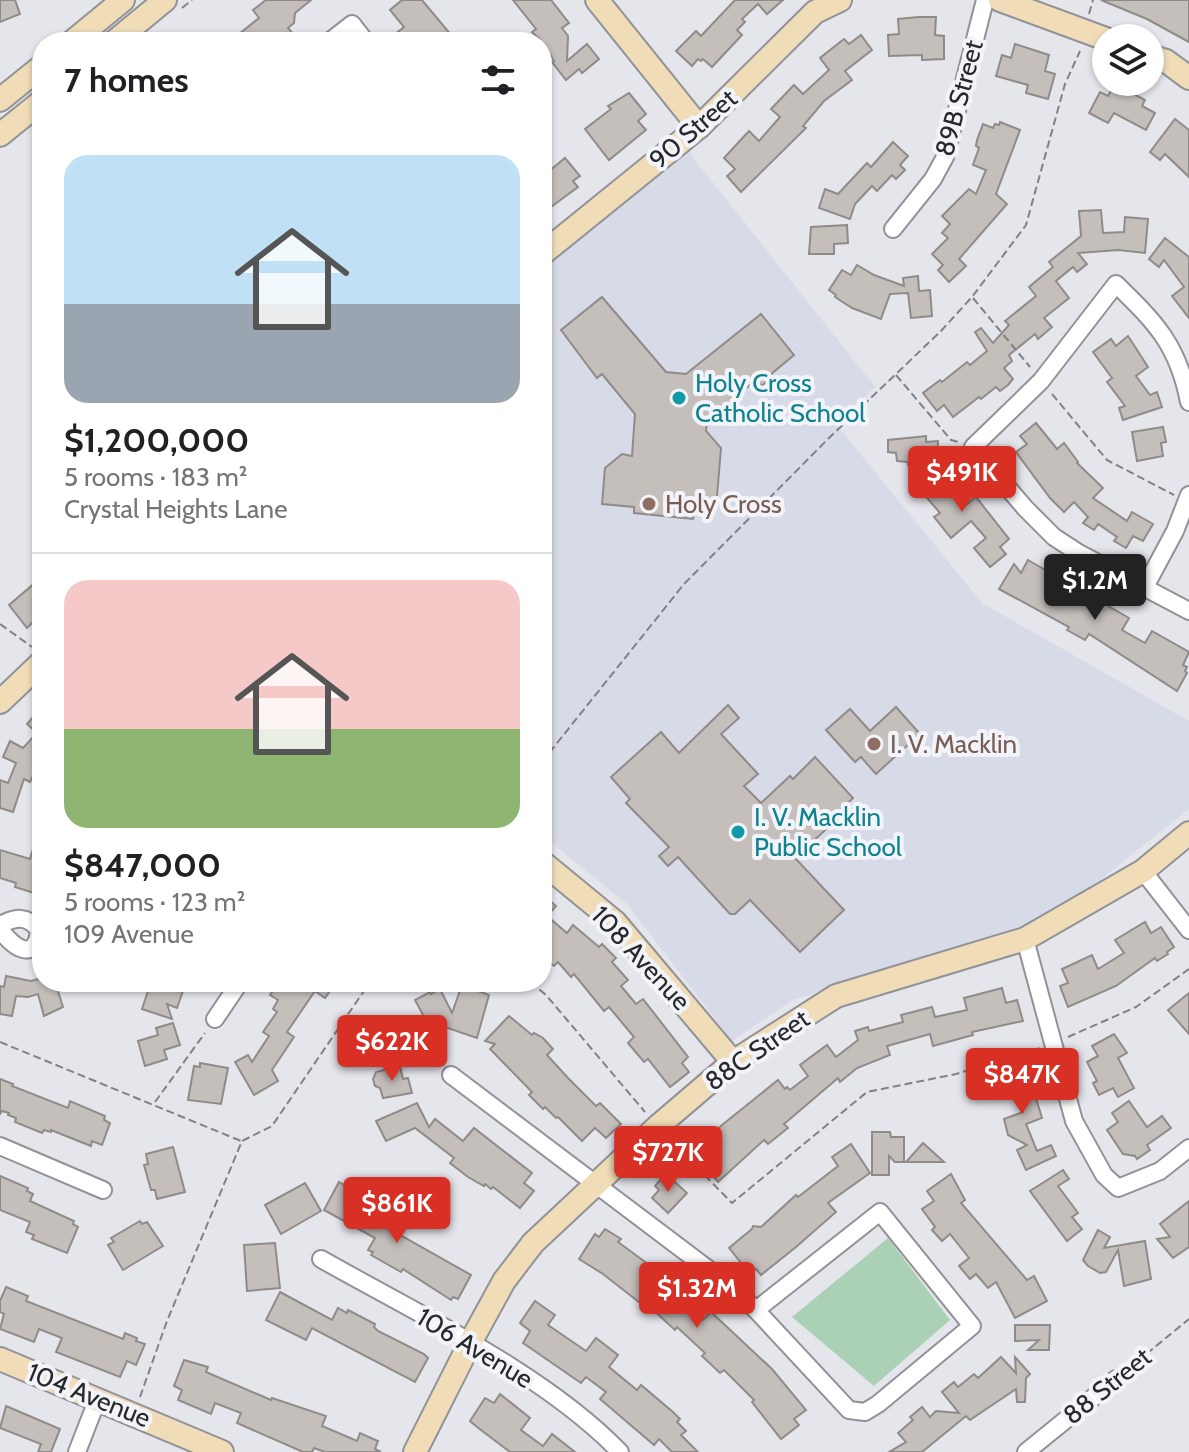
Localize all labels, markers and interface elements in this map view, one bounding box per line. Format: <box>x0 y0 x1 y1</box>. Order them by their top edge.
map controls <box>1092 24 1164 96</box>
button: layers <box>1092 24 1164 96</box>
street label: 89B Street <box>928 36 990 159</box>
icon: filters <box>476 58 520 102</box>
text: 7 homes <box>64 59 189 101</box>
street label: 90 Street <box>643 82 744 176</box>
icon: home <box>220 207 364 351</box>
place label: Holy Cross Catholic School <box>695 367 866 429</box>
marker: Holy Cross Catholic School <box>670 389 688 407</box>
text: $1,200,000 <box>64 419 249 461</box>
pin: $491K <box>906 446 1018 514</box>
text: $491K <box>926 456 998 488</box>
text: 5 rooms · 183 m² <box>64 461 247 493</box>
place label: Holy Cross <box>665 488 782 520</box>
text: Crystal Heights Lane <box>64 493 287 525</box>
marker: Holy Cross <box>640 495 658 513</box>
pin: $1.2M <box>1039 554 1151 622</box>
text: $1.2M <box>1062 564 1128 596</box>
icon: home <box>220 632 364 776</box>
place label: I. V. Macklin <box>890 728 1017 760</box>
marker: I. V. Macklin <box>865 735 883 753</box>
place label: I. V. Macklin Public School <box>754 801 902 863</box>
marker: I. V. Macklin Public School <box>729 823 747 841</box>
text: $847,000 <box>64 844 221 886</box>
text: 5 rooms · 123 m² <box>64 886 245 918</box>
street label: 108 Avenue <box>585 899 697 1017</box>
text: 109 Avenue <box>64 918 194 950</box>
street label: 88C Street <box>699 1002 816 1098</box>
pin: $622K <box>336 1015 448 1083</box>
text: $622K <box>355 1025 429 1057</box>
pin: $847K <box>966 1048 1078 1116</box>
text: $847K <box>984 1058 1060 1090</box>
pin: $727K <box>612 1126 724 1194</box>
text: $727K <box>632 1136 704 1168</box>
pin: $861K <box>341 1177 453 1245</box>
text: $861K <box>361 1187 433 1219</box>
pin: $1.32M <box>632 1262 762 1330</box>
text: $1.32M <box>657 1272 737 1304</box>
street label: 106 Avenue <box>411 1301 539 1395</box>
street label: 88 Street <box>1056 1341 1158 1431</box>
street label: 104 Avenue <box>23 1356 155 1434</box>

